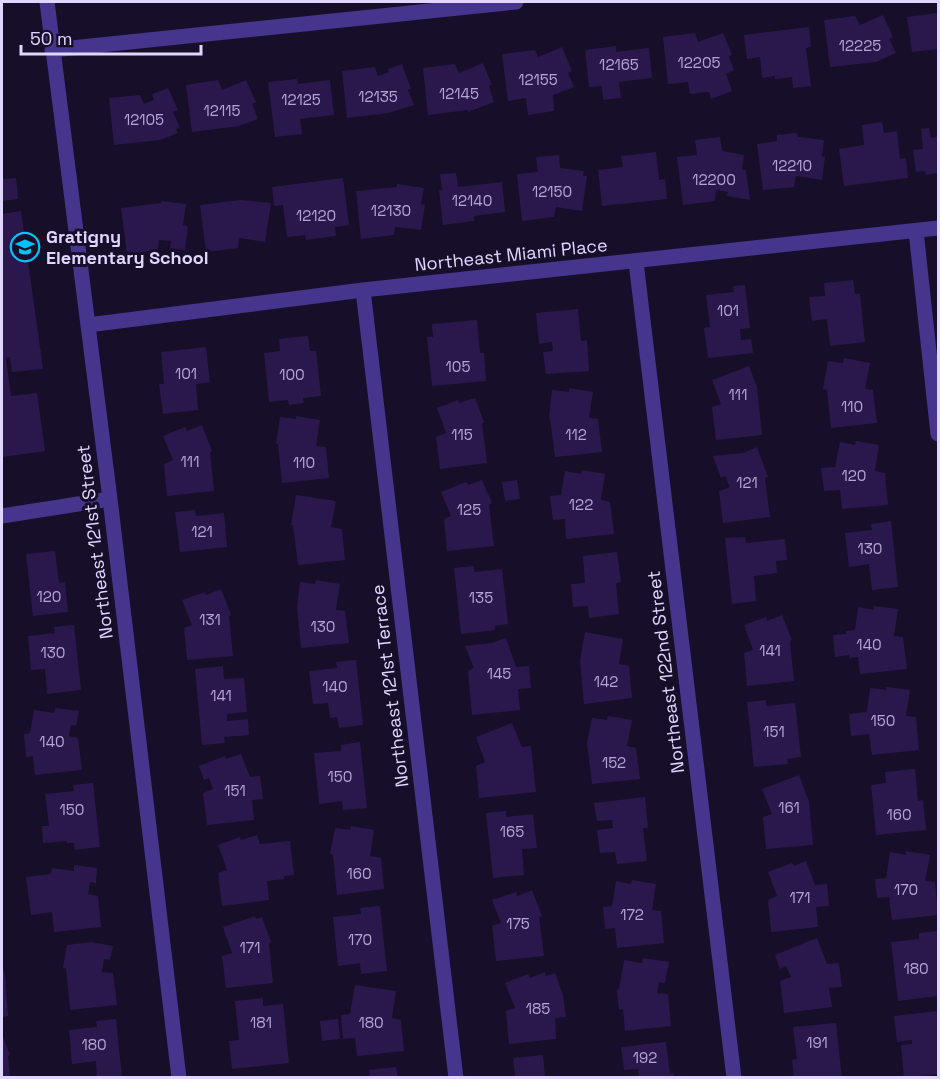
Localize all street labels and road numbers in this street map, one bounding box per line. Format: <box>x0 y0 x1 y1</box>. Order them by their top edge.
street label: Northeast Miami Place <box>413 233 609 276</box>
street label: Northeast 121st Street <box>71 444 118 640</box>
street label: Northeast 122nd Street <box>642 570 689 775</box>
street label: Northeast 121st Terrace <box>366 583 413 789</box>

